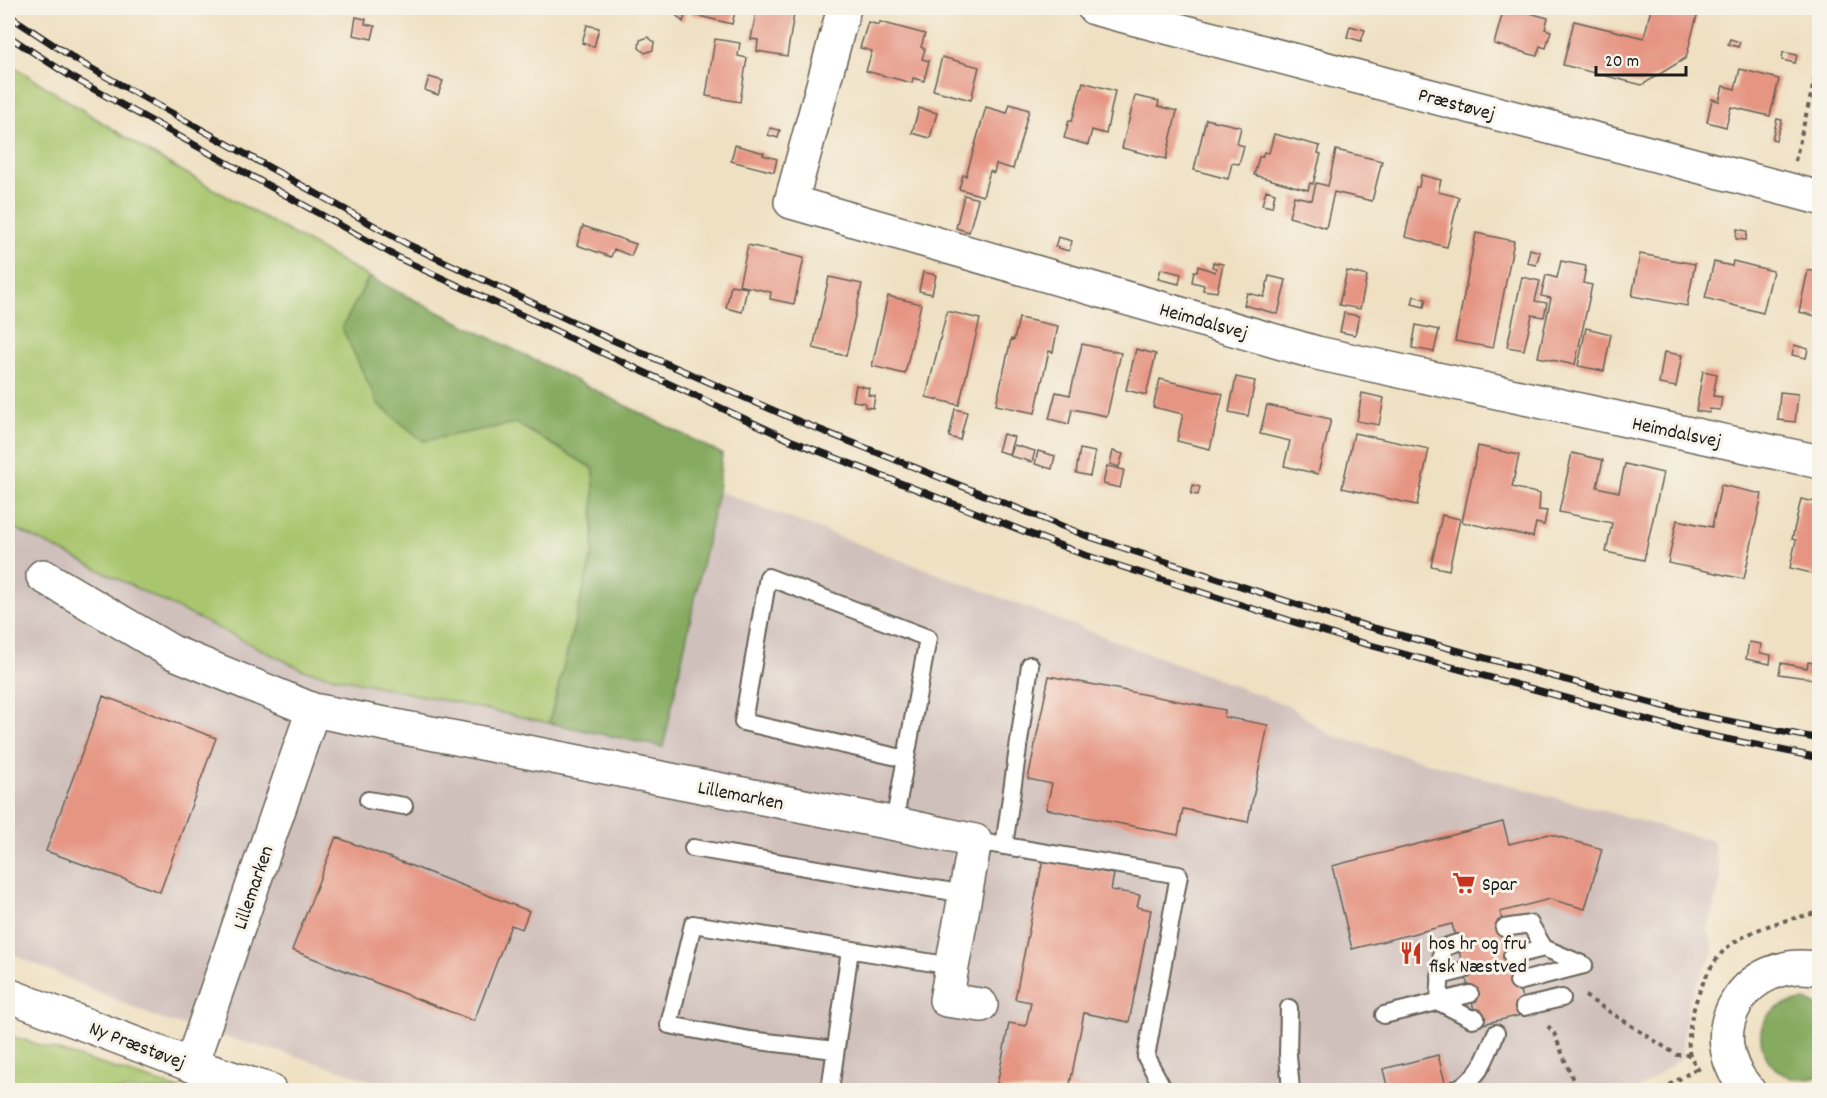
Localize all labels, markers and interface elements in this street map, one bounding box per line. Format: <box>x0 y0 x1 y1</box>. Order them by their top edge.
scale bar <box>1596 39 1686 77</box>
text: 20 m <box>1605 50 1639 75</box>
street label: Præstøvej <box>1415 82 1498 130</box>
street label: Heimdalsvej <box>1156 297 1251 349</box>
street label: Heimdalsvej <box>1629 411 1724 457</box>
street label: Lillemarken <box>695 775 786 819</box>
street label: Lillemarken <box>227 842 282 934</box>
supermarket icon: Spar <box>1451 870 1477 896</box>
place label: Spar <box>1482 872 1517 900</box>
place label: hos hr og fru fisk Næstved <box>1429 931 1527 982</box>
restaurant icon: hos hr og fru fisk Næstved <box>1398 940 1424 966</box>
street label: Ny Præstøvej <box>85 1016 189 1078</box>

